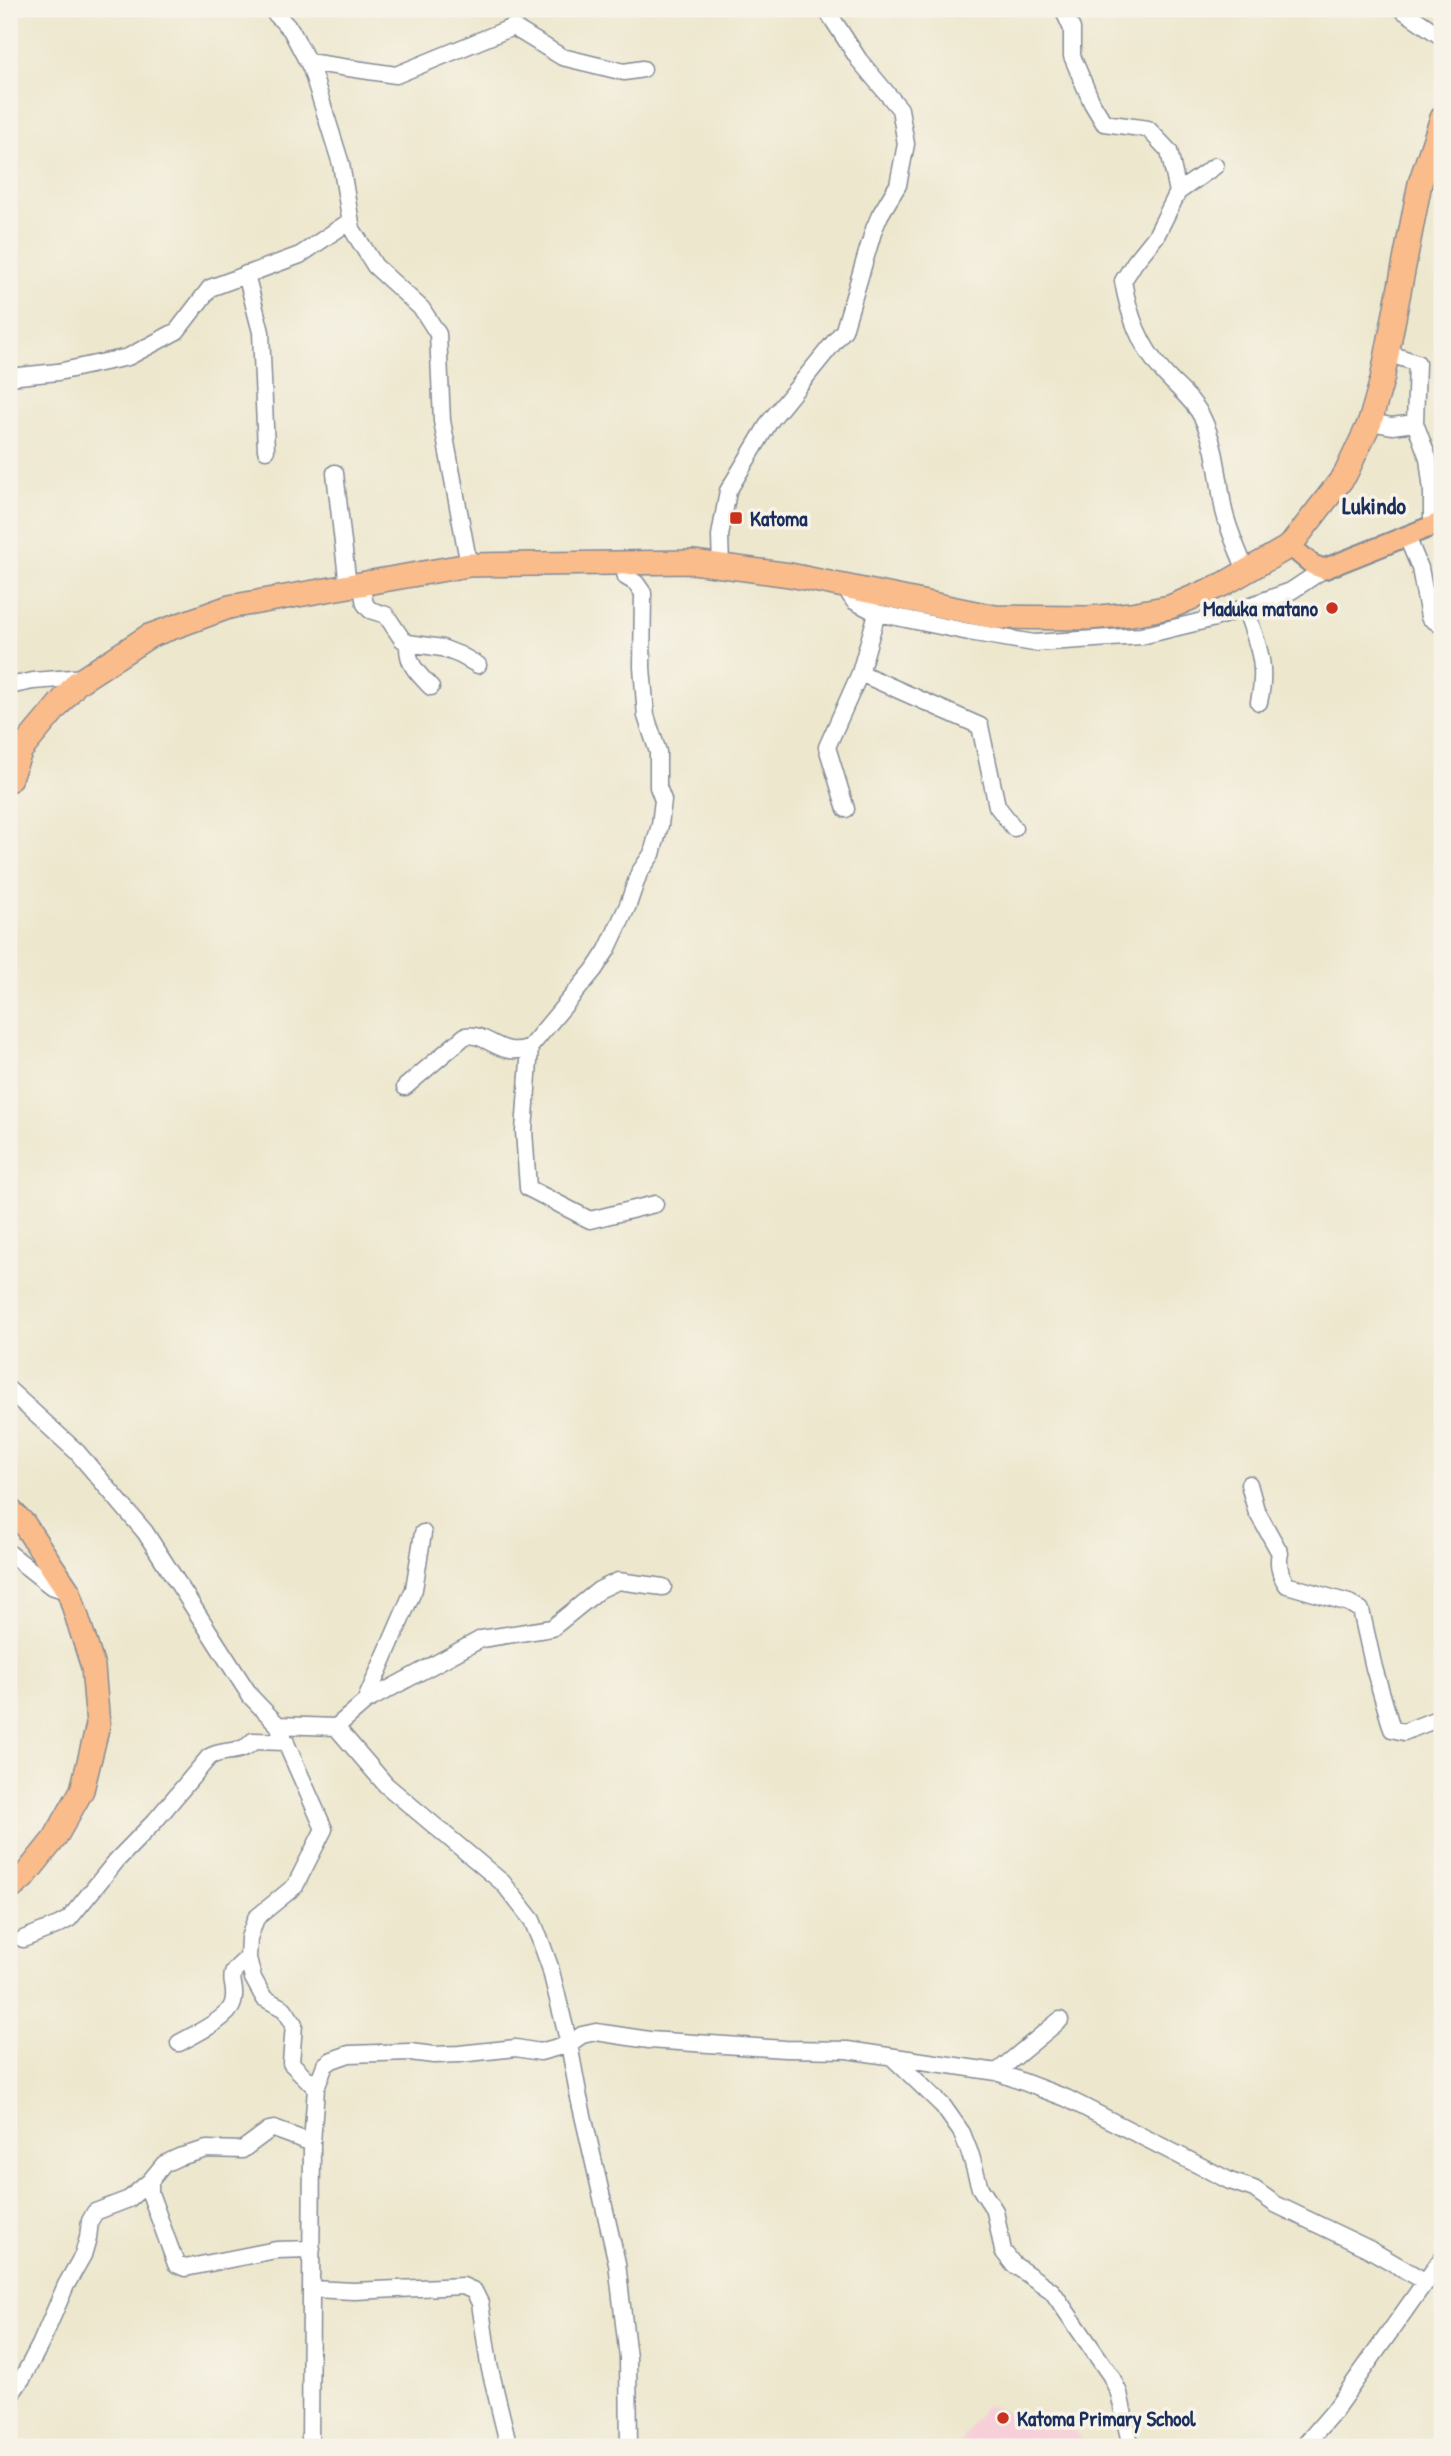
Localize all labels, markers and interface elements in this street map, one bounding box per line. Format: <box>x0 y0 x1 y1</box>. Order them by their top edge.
district label: Lukindo <box>1342 489 1406 521</box>
place label: Katoma <box>750 504 808 533</box>
marker: Katoma <box>728 510 744 526</box>
place label: Maduka matano <box>1203 594 1319 623</box>
marker: Maduka matano <box>1324 600 1340 616</box>
place label: Katoma Primary School <box>1017 2404 1196 2434</box>
marker: Katoma Primary School <box>995 2410 1011 2426</box>

